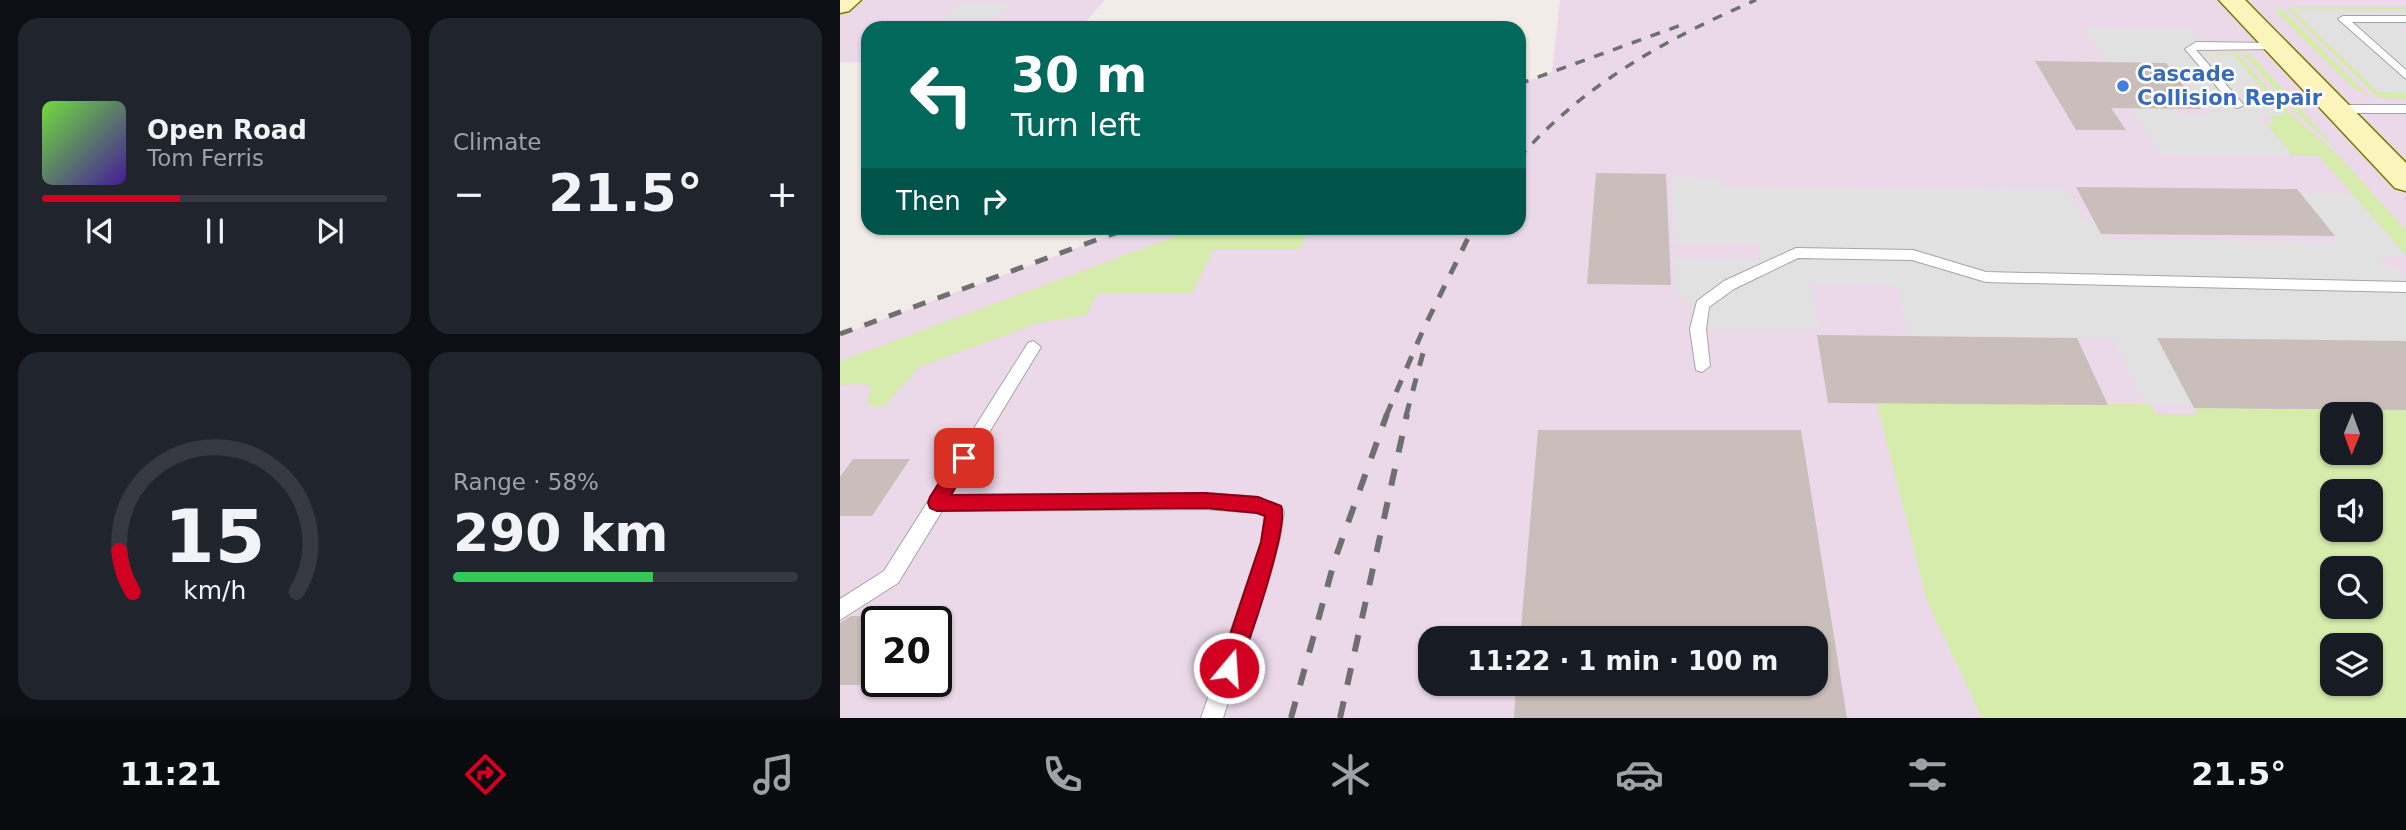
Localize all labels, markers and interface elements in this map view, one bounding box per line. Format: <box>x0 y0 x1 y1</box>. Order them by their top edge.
text: 30 m <box>1011 47 1147 104</box>
icon: left <box>896 49 987 140</box>
place label: Cascade Collision Repair <box>2137 62 2323 110</box>
marker: Cascade Collision Repair <box>2115 78 2131 94</box>
text: Turn left <box>1011 106 1141 144</box>
text: Open Road <box>147 115 307 145</box>
text: Climate <box>453 129 542 155</box>
text: Tom Ferris <box>147 145 264 171</box>
text: 21.5° <box>548 163 703 223</box>
text: − <box>453 172 485 216</box>
text: + <box>766 172 798 216</box>
icon: right <box>975 182 1013 220</box>
text: Then <box>896 186 961 216</box>
icon: previous <box>81 212 119 250</box>
icon: pause <box>196 212 234 250</box>
icon: next <box>311 212 349 250</box>
north arrow <box>2320 402 2384 466</box>
map controls <box>2320 402 2383 696</box>
pin <box>934 428 994 488</box>
icon: arrive <box>945 439 983 477</box>
text: Range · 58% <box>453 469 599 495</box>
button: sound <box>2320 479 2383 542</box>
text: 15 <box>164 494 265 579</box>
text: 290 km <box>453 503 668 563</box>
button: search <box>2320 556 2383 619</box>
text: km/h <box>183 576 246 605</box>
speed limit sign: 20 <box>861 606 952 697</box>
position arrow <box>1192 631 1266 705</box>
button: layers <box>2320 633 2383 696</box>
text: 11:22 · 1 min · 100 m <box>1468 646 1778 676</box>
icon: directions <box>461 750 510 799</box>
icon: music <box>749 750 798 799</box>
icon: phone <box>1038 750 1087 799</box>
icon: climate <box>1326 750 1375 799</box>
icon: car <box>1615 750 1664 799</box>
icon: filters <box>1903 750 1952 799</box>
text: 11:21 <box>120 755 222 793</box>
text: 21.5° <box>2191 755 2286 793</box>

